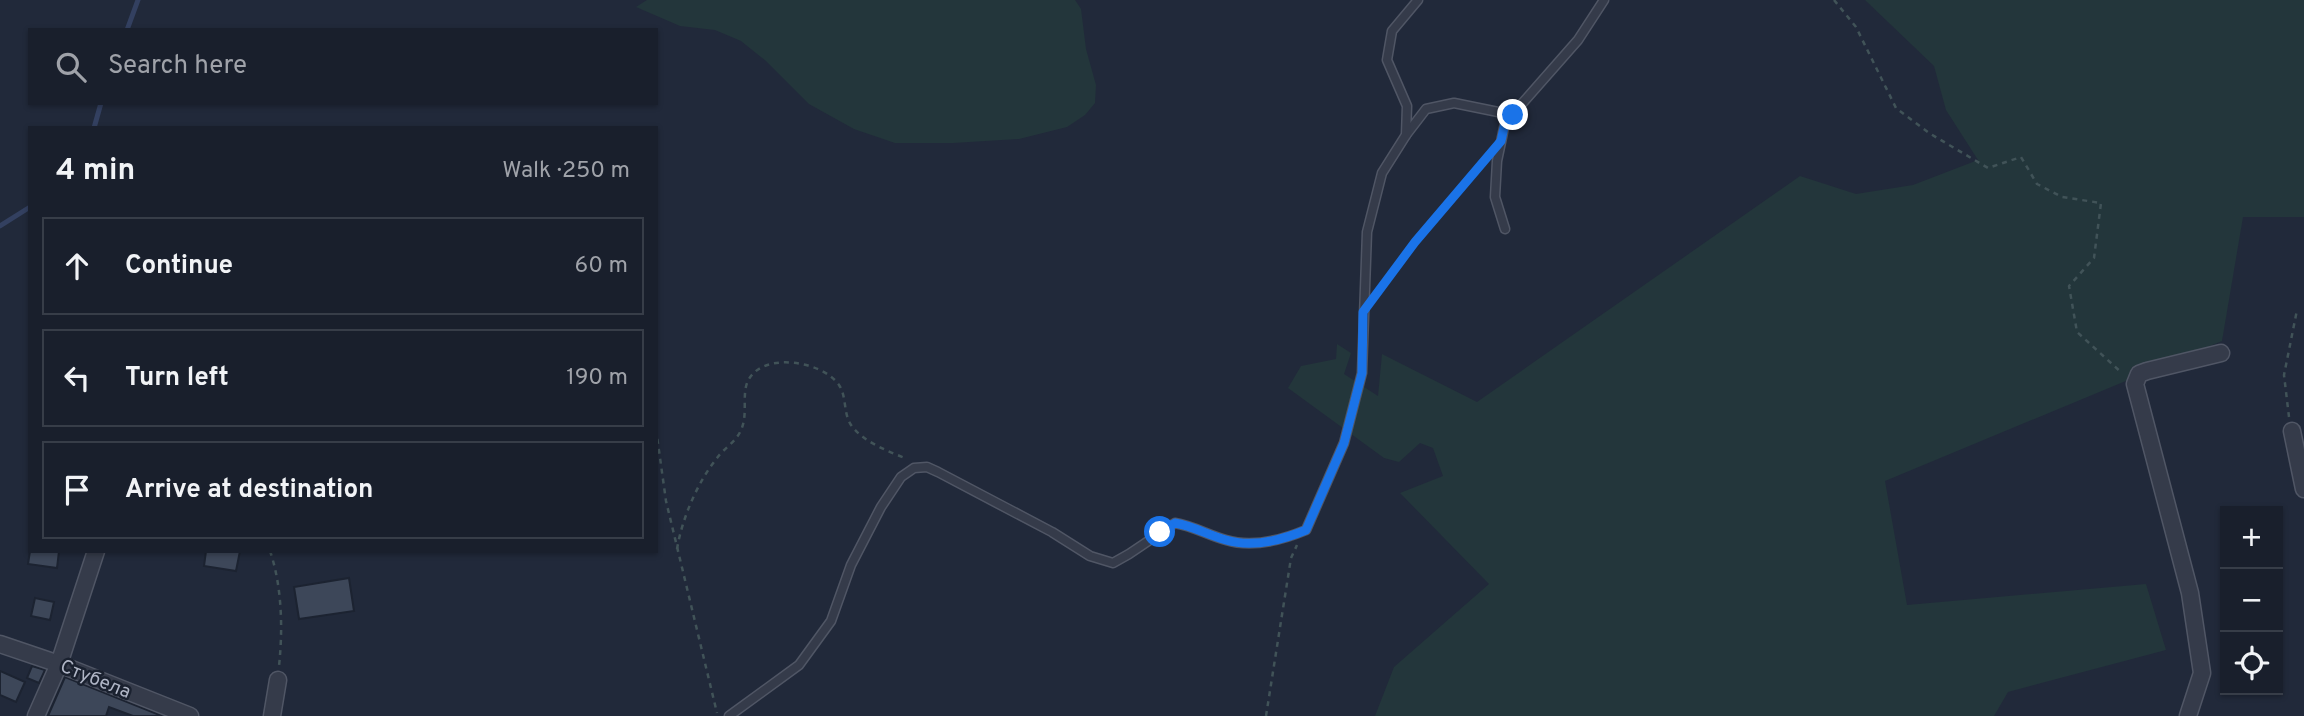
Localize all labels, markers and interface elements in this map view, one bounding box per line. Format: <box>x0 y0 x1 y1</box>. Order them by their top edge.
search box <box>28 28 658 105</box>
icon: search <box>52 48 90 86</box>
text: Search here <box>108 50 247 83</box>
route end <box>1497 99 1528 130</box>
text: 4 min <box>56 153 135 190</box>
text: Walk · 250 m <box>502 157 630 186</box>
icon: ahead <box>58 247 96 285</box>
text: Continue <box>125 250 233 283</box>
text: 60 m <box>575 252 628 281</box>
icon: left <box>58 359 96 397</box>
text: Turn left <box>125 362 229 395</box>
text: 190 m <box>566 364 628 393</box>
icon: arrive <box>58 471 96 509</box>
text: Arrive at destination <box>125 474 373 507</box>
map controls <box>2220 506 2283 695</box>
button: + <box>2220 506 2283 569</box>
route start <box>1144 516 1175 547</box>
button: − <box>2220 569 2283 632</box>
button: locate <box>2220 632 2283 695</box>
street label: Стубела <box>56 655 134 705</box>

